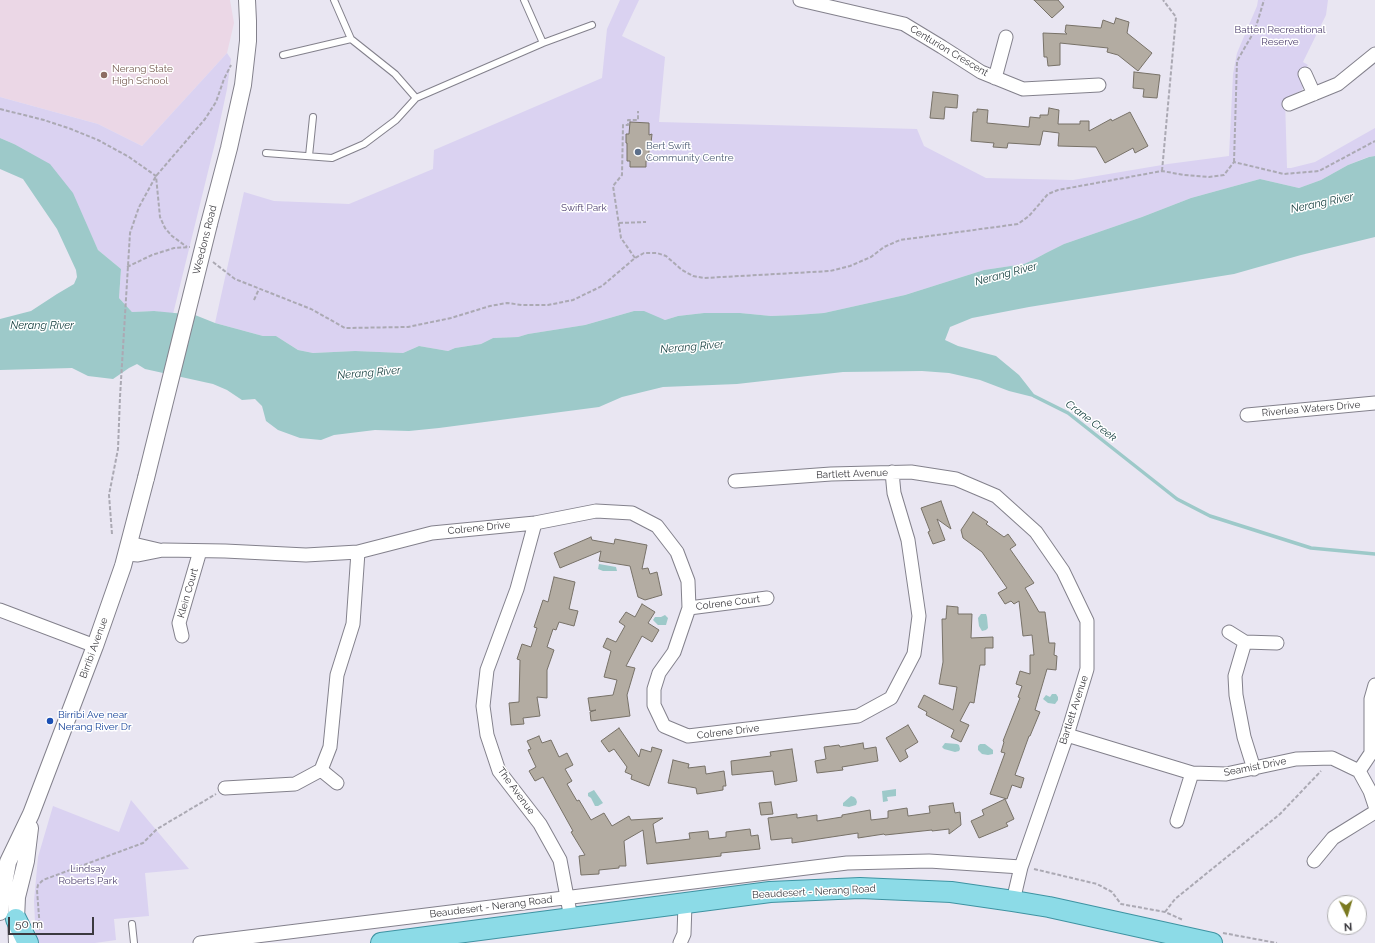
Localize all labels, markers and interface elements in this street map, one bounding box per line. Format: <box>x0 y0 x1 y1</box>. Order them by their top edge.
street label: Centurion Crescent <box>908 23 990 79</box>
park label: Batten Recreational Reserve <box>1235 24 1325 48</box>
place label: Nerang State High School <box>112 63 173 86</box>
marker: Nerang State High School <box>99 70 109 80</box>
place label: Bert Swift Community Centre <box>646 140 734 164</box>
marker: Bert Swift Community Centre <box>633 147 643 157</box>
water label: Nerang River <box>1289 190 1355 216</box>
park label: Swift Park <box>561 202 607 214</box>
street label: Weedons Road <box>191 204 219 276</box>
water label: Nerang River <box>974 259 1038 289</box>
water label: Nerang River <box>10 319 74 333</box>
water label: Nerang River <box>660 338 724 356</box>
water label: Nerang River <box>337 364 401 382</box>
water label: Crane Creek <box>1063 397 1119 445</box>
street label: Riverlea Waters Drive <box>1261 399 1361 419</box>
street label: Bartlett Avenue <box>816 467 888 481</box>
street label: Colrene Drive <box>447 519 511 537</box>
street label: Klein Court <box>175 567 201 619</box>
street label: Colrene Court <box>695 593 761 613</box>
street label: Birribi Avenue <box>77 616 111 680</box>
street label: Bartlett Avenue <box>1057 674 1091 746</box>
place label: Birribi Ave near Nerang River Dr <box>58 709 131 732</box>
marker: Birribi Ave near Nerang River Dr <box>45 716 55 726</box>
street label: Colrene Drive <box>696 722 760 742</box>
street label: Seamist Drive <box>1223 755 1287 779</box>
street label: The Avenue <box>495 765 537 817</box>
park label: Lindsay Roberts Park <box>58 863 118 886</box>
street label: Beaudesert - Nerang Road <box>752 883 876 901</box>
street label: Beaudesert - Nerang Road <box>429 893 553 921</box>
north arrow <box>1327 895 1367 935</box>
scale bar <box>10 909 96 935</box>
text: 50 m <box>15 917 43 931</box>
text: N <box>1343 920 1353 933</box>

